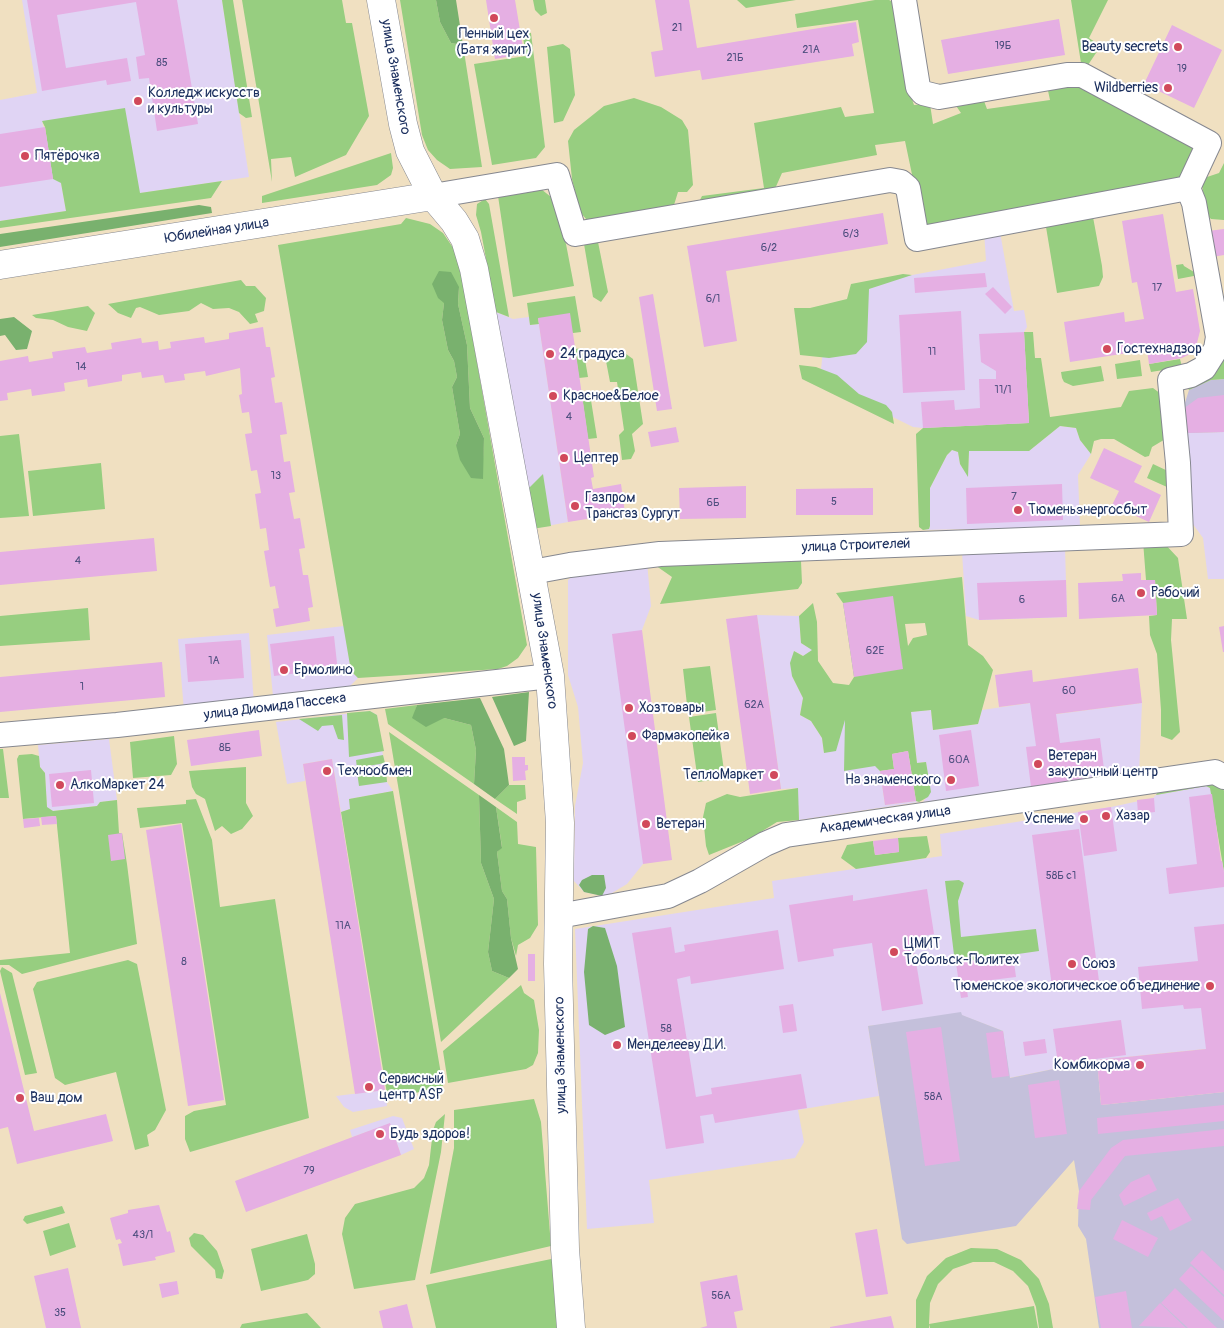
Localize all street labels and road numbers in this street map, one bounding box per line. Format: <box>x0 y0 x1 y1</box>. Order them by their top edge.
street label: улица Знаменского <box>377 18 413 136</box>
street label: Юбилейная улица <box>164 214 270 248</box>
street label: улица Строителей <box>801 536 911 556</box>
street label: улица Знаменского <box>528 592 560 710</box>
street label: улица Диомида Пассека <box>203 690 347 724</box>
street label: Академическая улица <box>818 802 952 838</box>
street label: улица Знаменского <box>552 996 570 1114</box>

